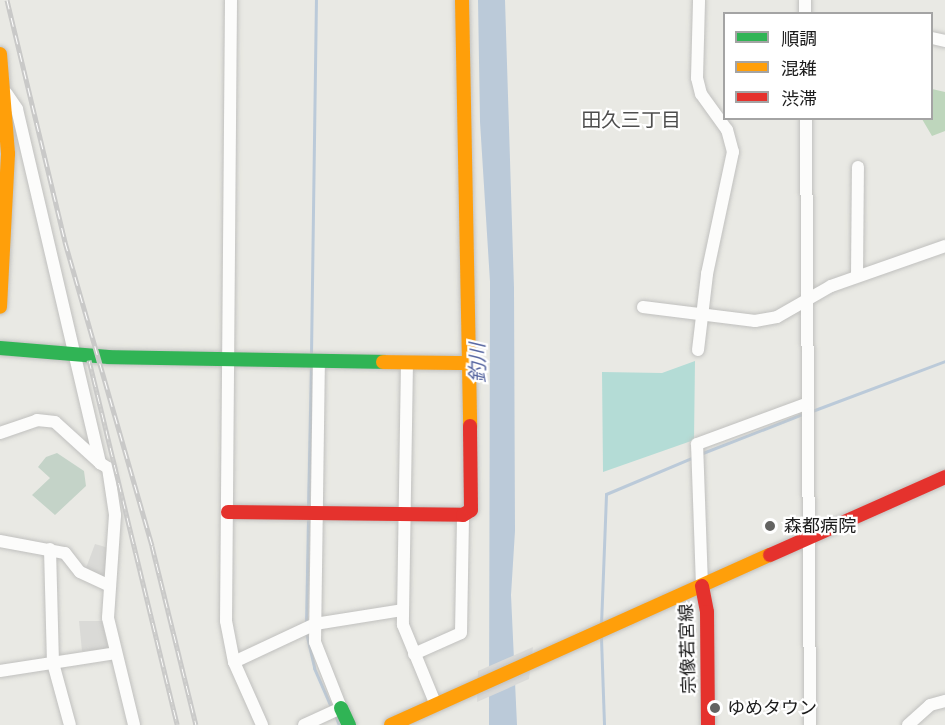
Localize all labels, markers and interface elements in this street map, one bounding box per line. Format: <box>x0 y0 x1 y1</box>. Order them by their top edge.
legend <box>723 12 933 120</box>
text: 順調 <box>781 26 817 51</box>
text: 混雑 <box>781 56 817 81</box>
text: 渋滞 <box>781 86 817 111</box>
district label: 田久三丁目 <box>581 107 681 131</box>
water label: 釣川 <box>465 343 489 383</box>
place label: 森都病院 <box>784 515 856 537</box>
marker: 森都病院 <box>761 517 779 535</box>
street label: 宗像若宮線 <box>676 604 700 694</box>
place label: ゆめタウン <box>727 697 817 719</box>
marker: ゆめタウン <box>708 701 722 715</box>

